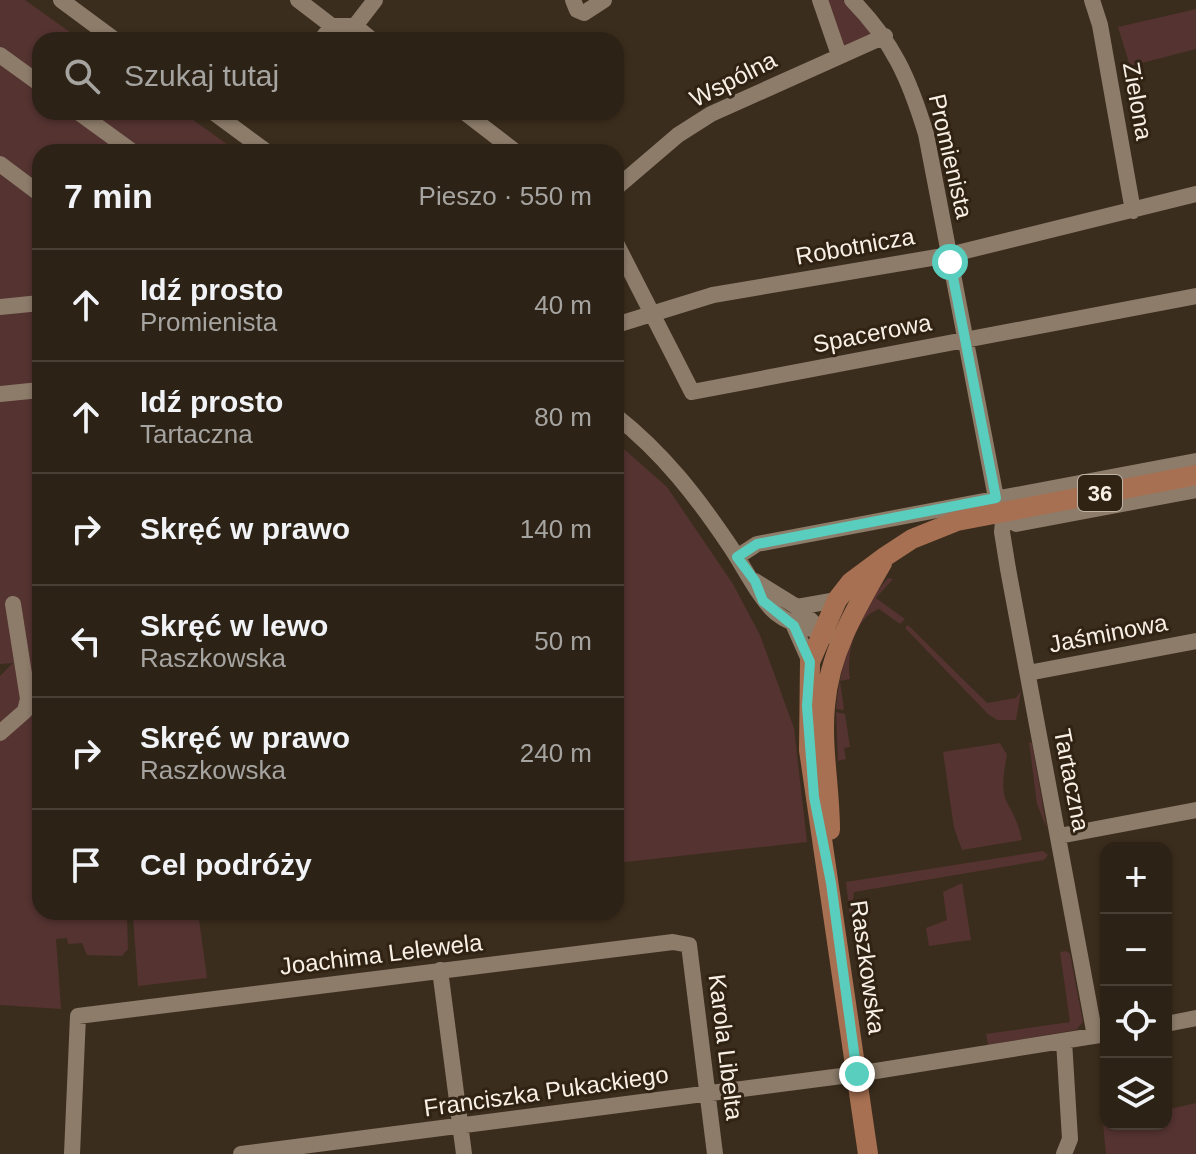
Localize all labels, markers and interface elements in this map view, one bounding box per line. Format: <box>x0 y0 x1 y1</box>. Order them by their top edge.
search box <box>32 32 624 120</box>
street label: Wspólna <box>685 45 781 112</box>
icon: search <box>60 54 104 98</box>
text: Szukaj tutaj <box>124 59 279 92</box>
street label: Zielona <box>1118 60 1158 143</box>
street label: Promienista <box>924 91 979 221</box>
text: 7 min <box>64 177 153 215</box>
text: Pieszo · 550 m <box>419 181 592 211</box>
street label: Robotnicza <box>794 222 917 270</box>
route start <box>932 244 968 280</box>
text: Idź prosto <box>140 273 283 306</box>
icon: ahead <box>64 283 108 327</box>
text: 40 m <box>534 290 592 320</box>
text: Promienista <box>140 307 277 337</box>
street label: Spacerowa <box>810 308 934 358</box>
text: Idź prosto <box>140 385 283 418</box>
icon: ahead <box>64 395 108 439</box>
text: 80 m <box>534 402 592 432</box>
text: Tartaczna <box>140 419 253 449</box>
road number: 36 <box>1078 475 1122 511</box>
icon: right <box>64 507 108 551</box>
text: Skręć w prawo <box>140 512 350 545</box>
text: 140 m <box>520 514 592 544</box>
street label: Jaśminowa <box>1047 608 1170 658</box>
text: Skręć w lewo <box>140 609 328 642</box>
icon: left <box>64 619 108 663</box>
text: 50 m <box>534 626 592 656</box>
text: Raszkowska <box>140 643 286 673</box>
text: Skręć w prawo <box>140 721 350 754</box>
street label: Tartaczna <box>1049 726 1095 834</box>
icon: right <box>64 731 108 775</box>
text: 240 m <box>520 738 592 768</box>
text: Raszkowska <box>140 755 286 785</box>
map controls <box>1100 842 1172 1130</box>
button: + <box>1100 842 1172 914</box>
icon: arrive <box>64 843 108 887</box>
text: Cel podróży <box>140 848 312 881</box>
street label: Raszkowska <box>845 898 891 1036</box>
button: − <box>1100 914 1172 986</box>
street label: Joachima Lelewela <box>278 928 485 980</box>
street label: Karola Libelta <box>704 973 748 1122</box>
button: locate <box>1100 986 1172 1058</box>
route end <box>839 1056 875 1092</box>
button: layers <box>1100 1058 1172 1130</box>
street label: Franciszka Pukackiego <box>422 1060 670 1122</box>

